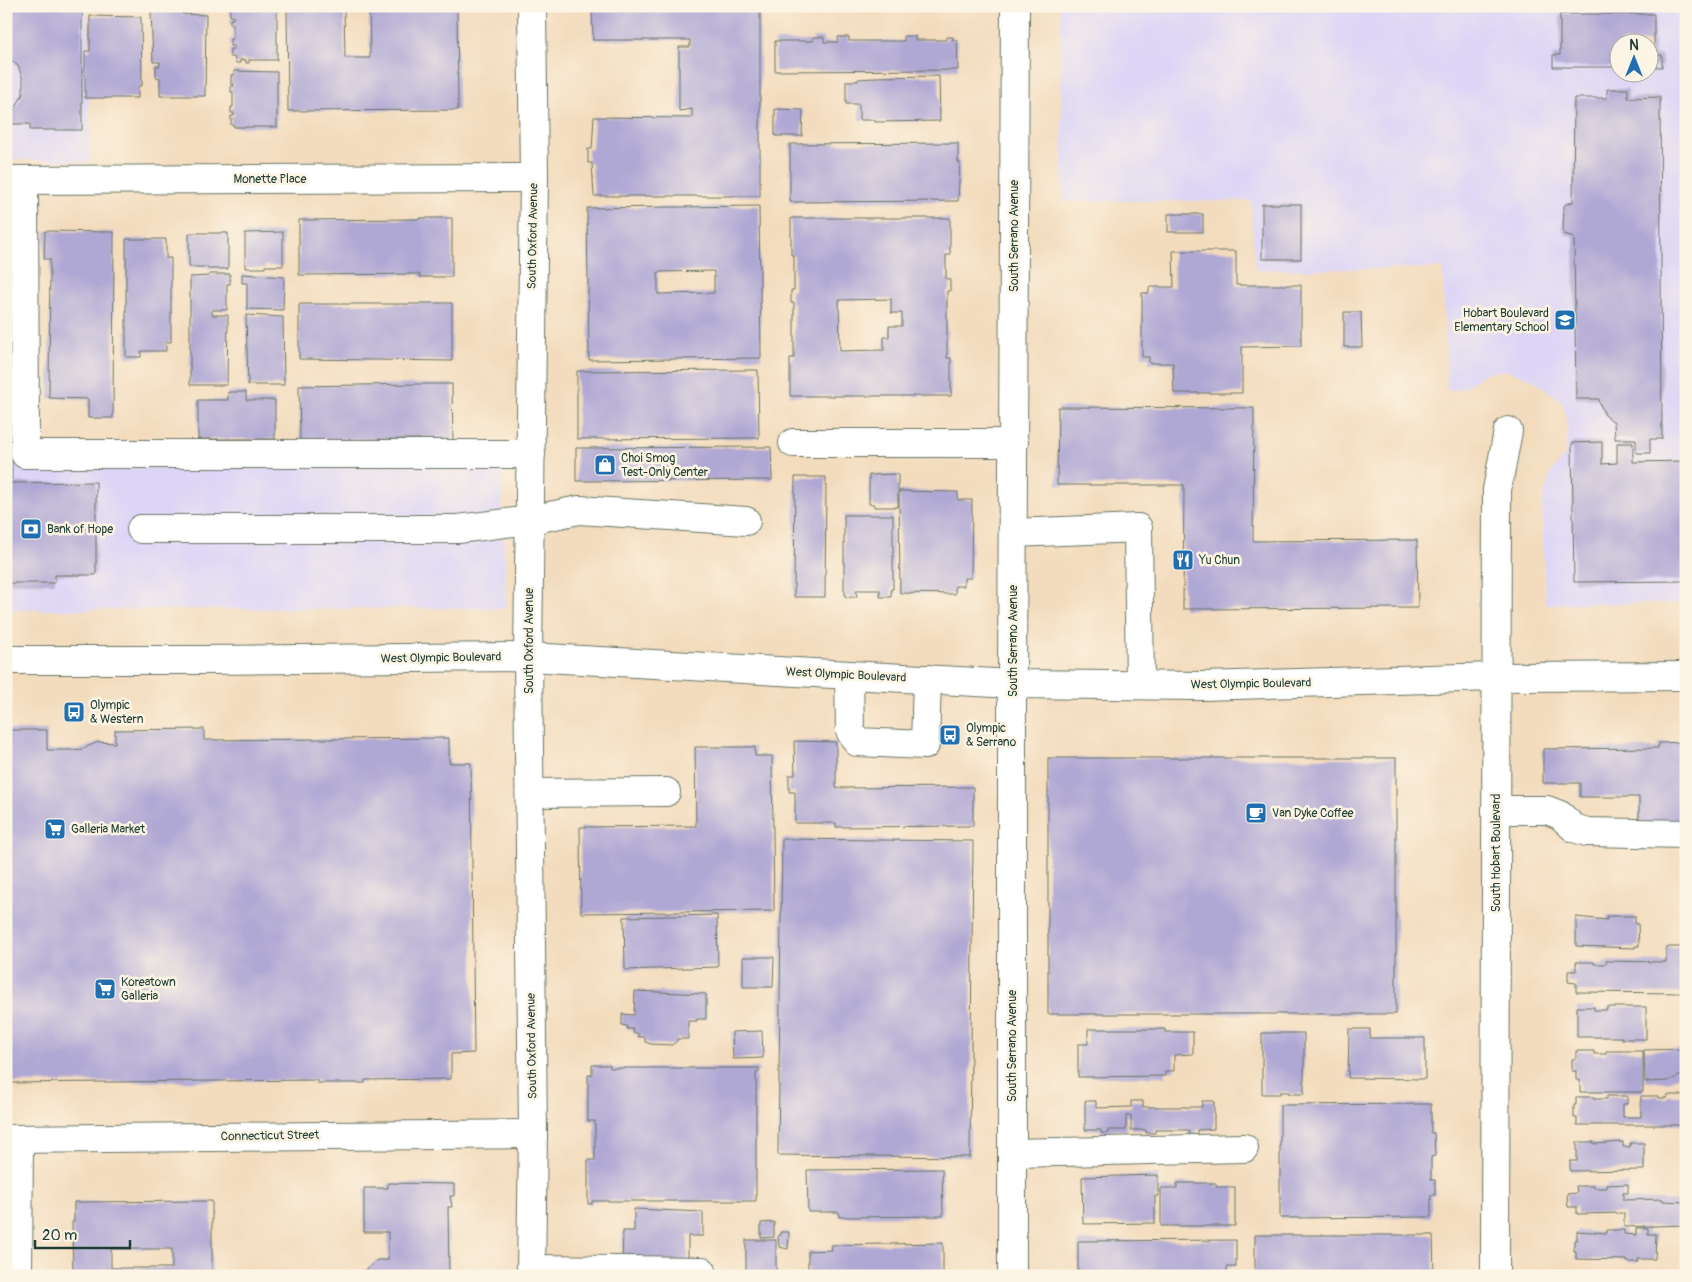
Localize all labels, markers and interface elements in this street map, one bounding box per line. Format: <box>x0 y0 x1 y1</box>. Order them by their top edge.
north arrow <box>1610 32 1660 82</box>
text: N <box>1629 37 1639 54</box>
street label: Monette Place <box>234 172 307 187</box>
street label: South Serrano Avenue <box>1007 180 1022 292</box>
street label: South Oxford Avenue <box>525 183 541 289</box>
place label: Hobart Boulevard Elementary School <box>1454 306 1549 335</box>
school or university icon: Hobart Boulevard Elementary School <box>1553 308 1577 332</box>
place label: Choi Smog Test-Only Center <box>621 451 709 480</box>
shop icon: Choi Smog Test-Only Center <box>593 453 617 477</box>
bank icon: Bank of Hope <box>19 517 43 541</box>
place label: Bank of Hope <box>47 522 113 537</box>
restaurant icon: Yu Chun <box>1171 548 1195 572</box>
place label: Yu Chun <box>1198 553 1240 568</box>
street label: South Serrano Avenue <box>1006 585 1021 697</box>
street label: South Oxford Avenue <box>522 588 537 694</box>
street label: West Olympic Boulevard <box>381 649 502 667</box>
street label: West Olympic Boulevard <box>785 664 907 686</box>
street label: West Olympic Boulevard <box>1191 675 1312 693</box>
place label: Olympic & Western <box>90 698 144 727</box>
bus stop icon: Olympic & Western <box>62 700 86 724</box>
place label: Olympic & Serrano <box>966 721 1017 750</box>
bus stop icon: Olympic & Serrano <box>938 723 962 747</box>
street label: South Hobart Boulevard <box>1489 794 1504 912</box>
cafe icon: Van Dyke Coffee <box>1244 801 1268 825</box>
place label: Van Dyke Coffee <box>1272 806 1354 821</box>
supermarket icon: Galleria Market <box>43 817 67 841</box>
place label: Galleria Market <box>71 822 145 837</box>
place label: Koreatown Galleria <box>121 975 176 1004</box>
supermarket icon: Koreatown Galleria <box>93 977 117 1001</box>
street label: South Serrano Avenue <box>1005 990 1020 1102</box>
street label: South Oxford Avenue <box>524 993 540 1099</box>
street label: Connecticut Street <box>221 1128 319 1144</box>
scale bar <box>35 1217 130 1249</box>
text: 20 m <box>42 1226 77 1245</box>

